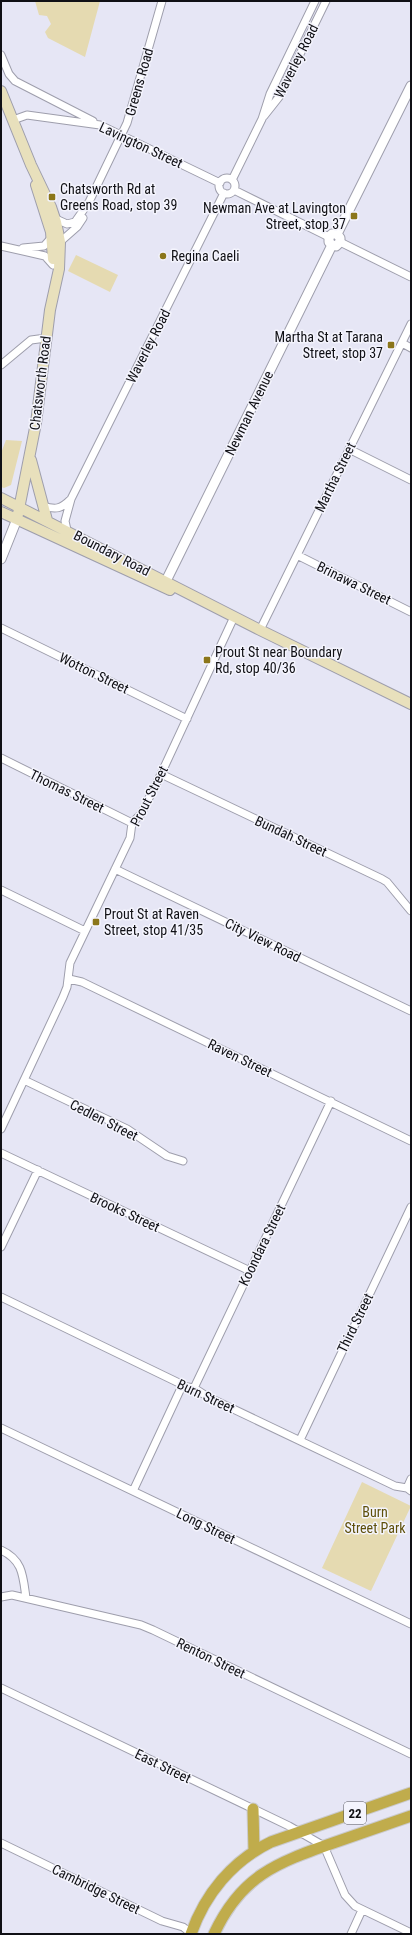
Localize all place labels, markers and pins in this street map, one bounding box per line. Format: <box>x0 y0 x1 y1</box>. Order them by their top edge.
place label: Chatsworth Rd at Greens Road, stop 39 <box>60 181 177 213</box>
marker: Chatsworth Rd at Greens Road, stop 39 <box>47 192 57 202</box>
place label: Newman Ave at Lavington Street, stop 37 <box>203 200 346 232</box>
marker: Newman Ave at Lavington Street, stop 37 <box>349 211 359 221</box>
place label: Regina Caeli <box>171 248 239 264</box>
marker: Regina Caeli <box>158 251 168 261</box>
place label: Martha St at Tarana Street, stop 37 <box>274 329 383 361</box>
marker: Martha St at Tarana Street, stop 37 <box>386 340 396 350</box>
place label: Prout St near Boundary Rd, stop 40/36 <box>215 644 342 676</box>
marker: Prout St near Boundary Rd, stop 40/36 <box>202 655 212 665</box>
place label: Prout St at Raven Street, stop 41/35 <box>104 906 203 938</box>
marker: Prout St at Raven Street, stop 41/35 <box>91 917 101 927</box>

